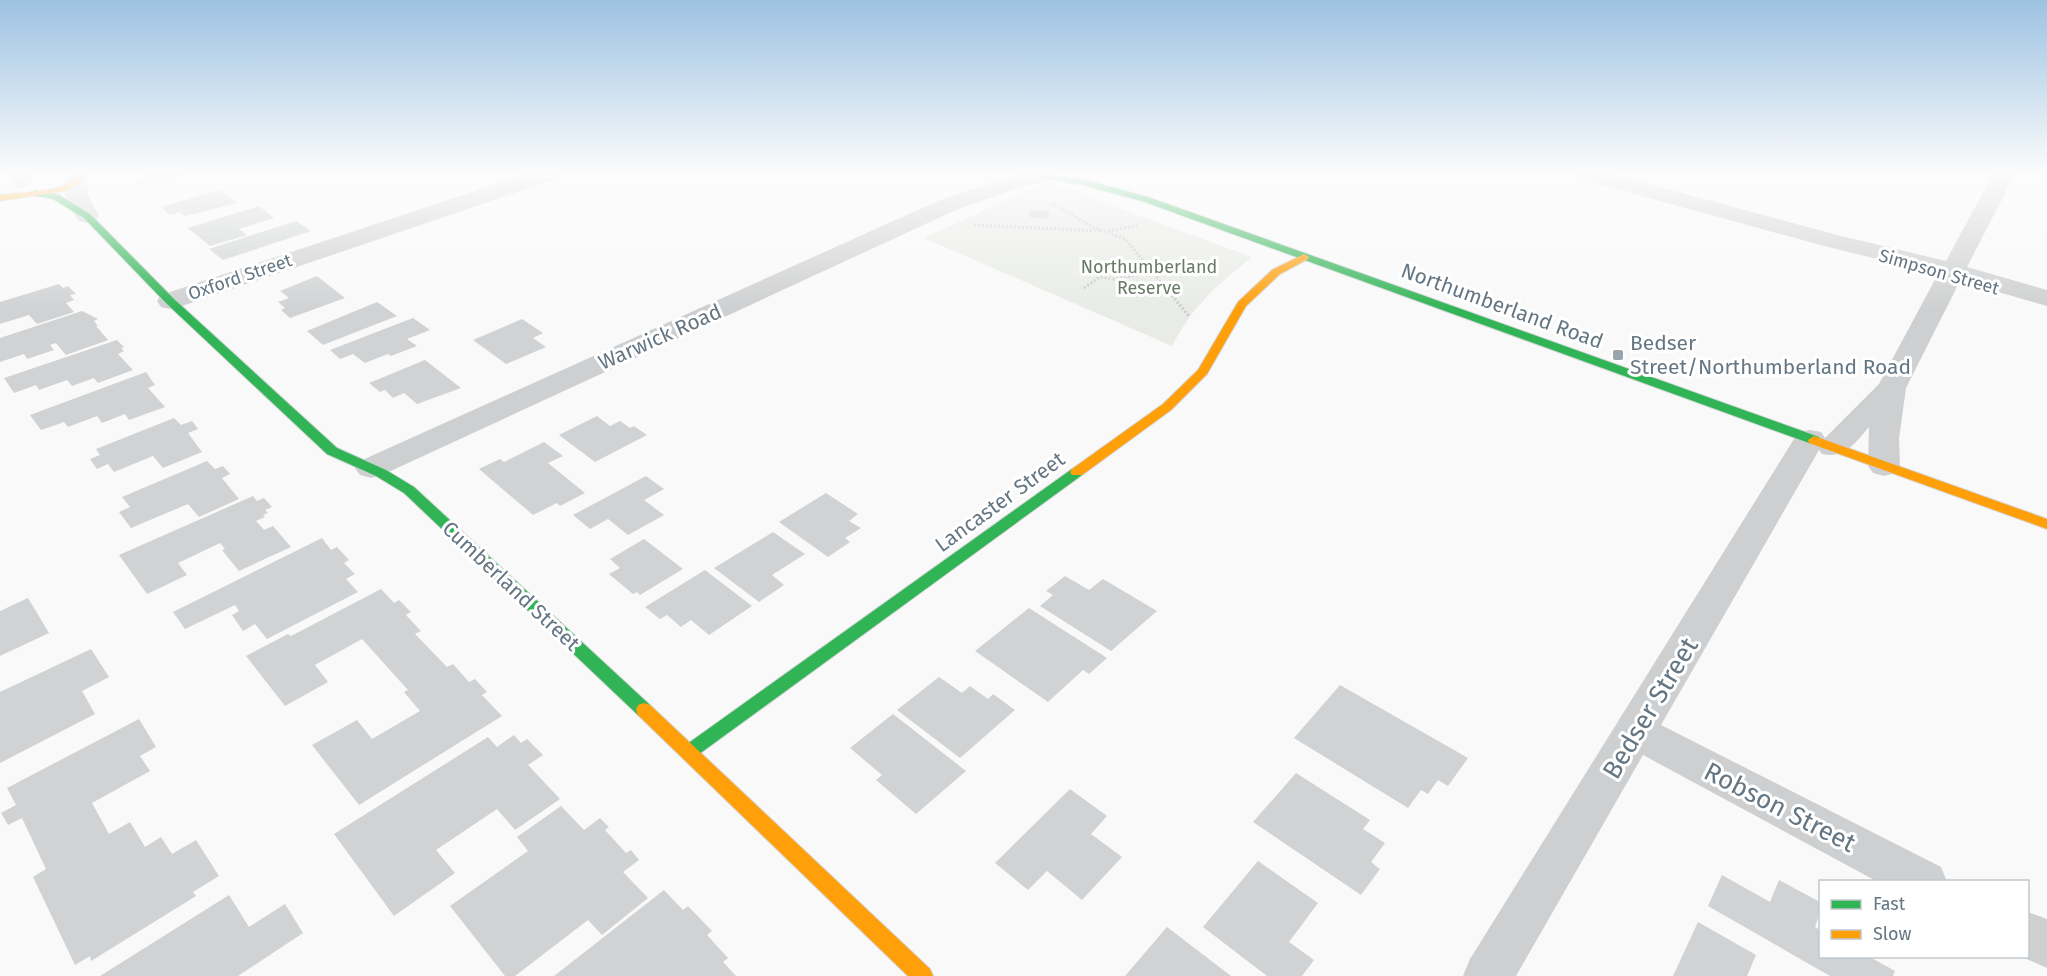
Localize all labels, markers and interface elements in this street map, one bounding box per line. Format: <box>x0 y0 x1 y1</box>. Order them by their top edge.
street label: Simpson Street <box>1876 244 2002 300</box>
street label: Oxford Street <box>185 249 295 305</box>
park label: Northumberland Reserve <box>1081 256 1217 299</box>
street label: Northumberland Road <box>1397 257 1607 355</box>
street label: Warwick Road <box>594 298 726 376</box>
place label: Bedser Street/Northumberland Road <box>1630 330 1911 380</box>
marker: Bedser Street/Northumberland Road <box>1611 348 1625 362</box>
street label: Lancaster Street <box>930 446 1070 558</box>
street label: Cumberland Street <box>437 516 585 657</box>
street label: Bedser Street <box>1596 631 1705 785</box>
street label: Robson Street <box>1699 756 1861 859</box>
legend <box>1819 880 2029 958</box>
text: Fast <box>1873 893 1906 915</box>
text: Slow <box>1873 923 1912 945</box>

